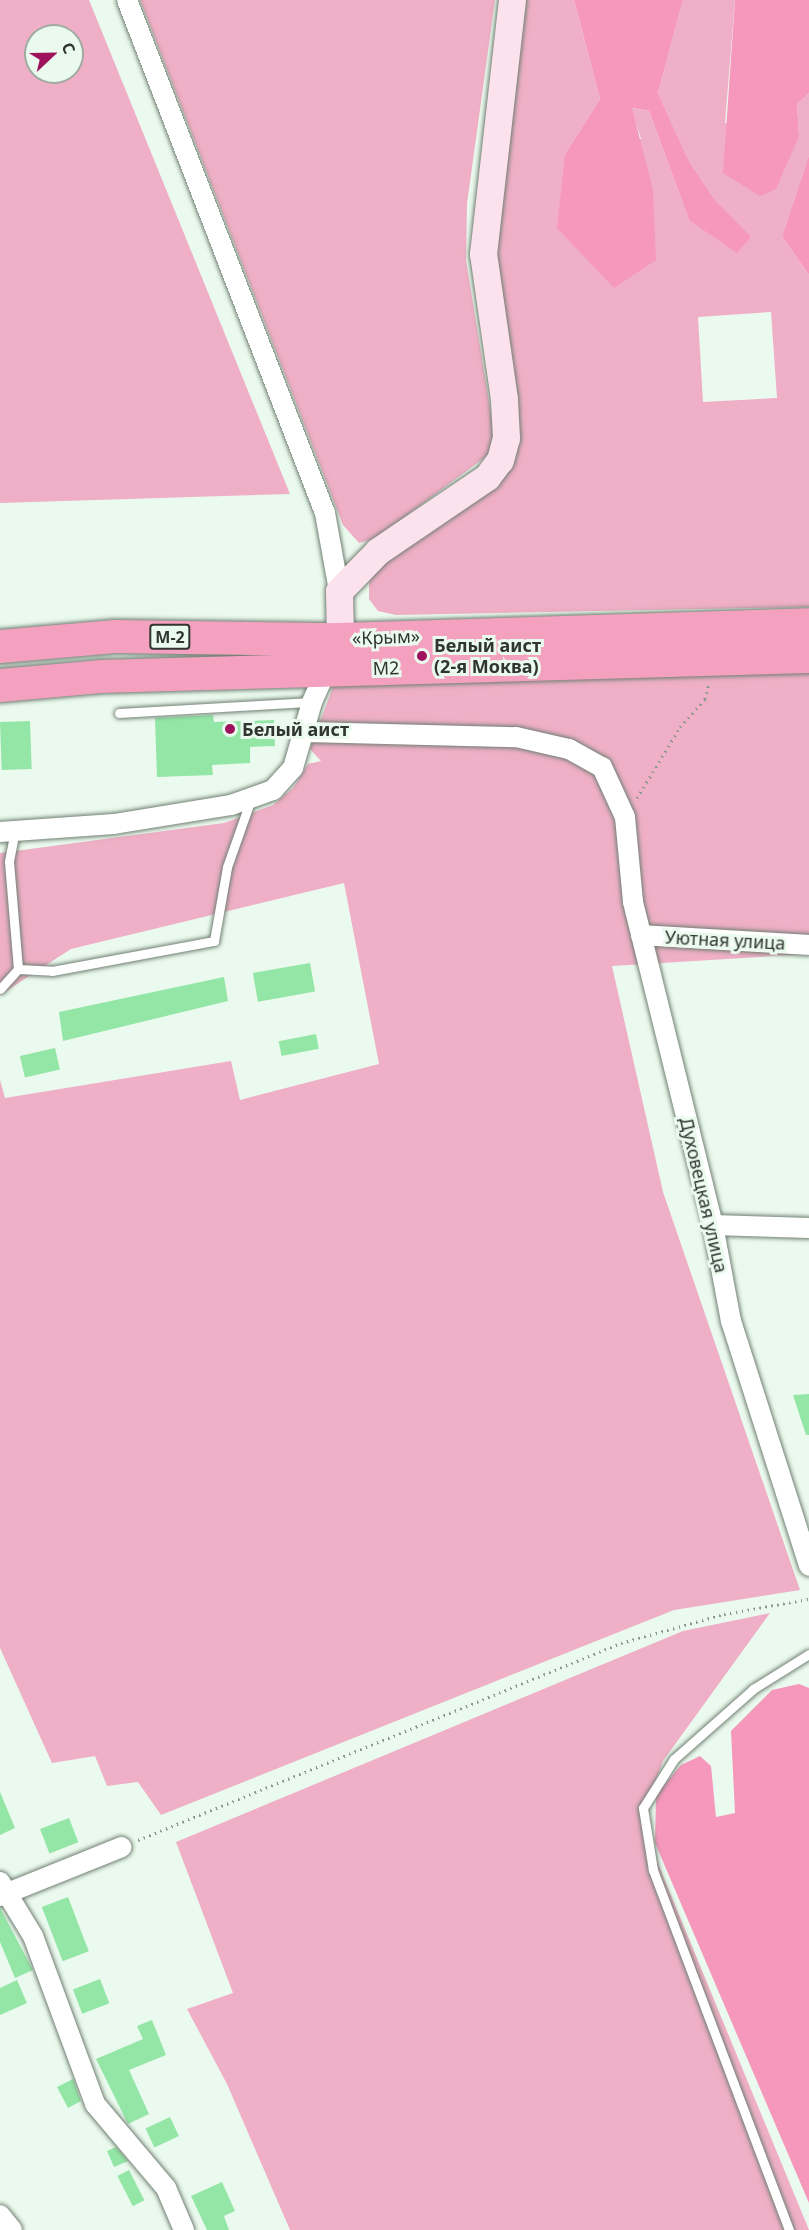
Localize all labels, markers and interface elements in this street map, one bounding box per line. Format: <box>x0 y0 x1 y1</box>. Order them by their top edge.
north arrow <box>24 24 84 84</box>
text: С <box>57 39 81 57</box>
road number: М-2 <box>149 624 191 650</box>
street label: «Крым» <box>352 625 420 649</box>
place label: Белый аист (2-я Моква) <box>434 635 541 678</box>
marker: Белый аист (2-я Моква) <box>415 649 429 663</box>
street label: М2 <box>372 657 400 679</box>
place label: Белый аист <box>242 718 349 740</box>
marker: Белый аист <box>223 722 237 736</box>
street label: Уютная улица <box>664 926 786 954</box>
street label: Духовецкая улица <box>676 1115 732 1275</box>

